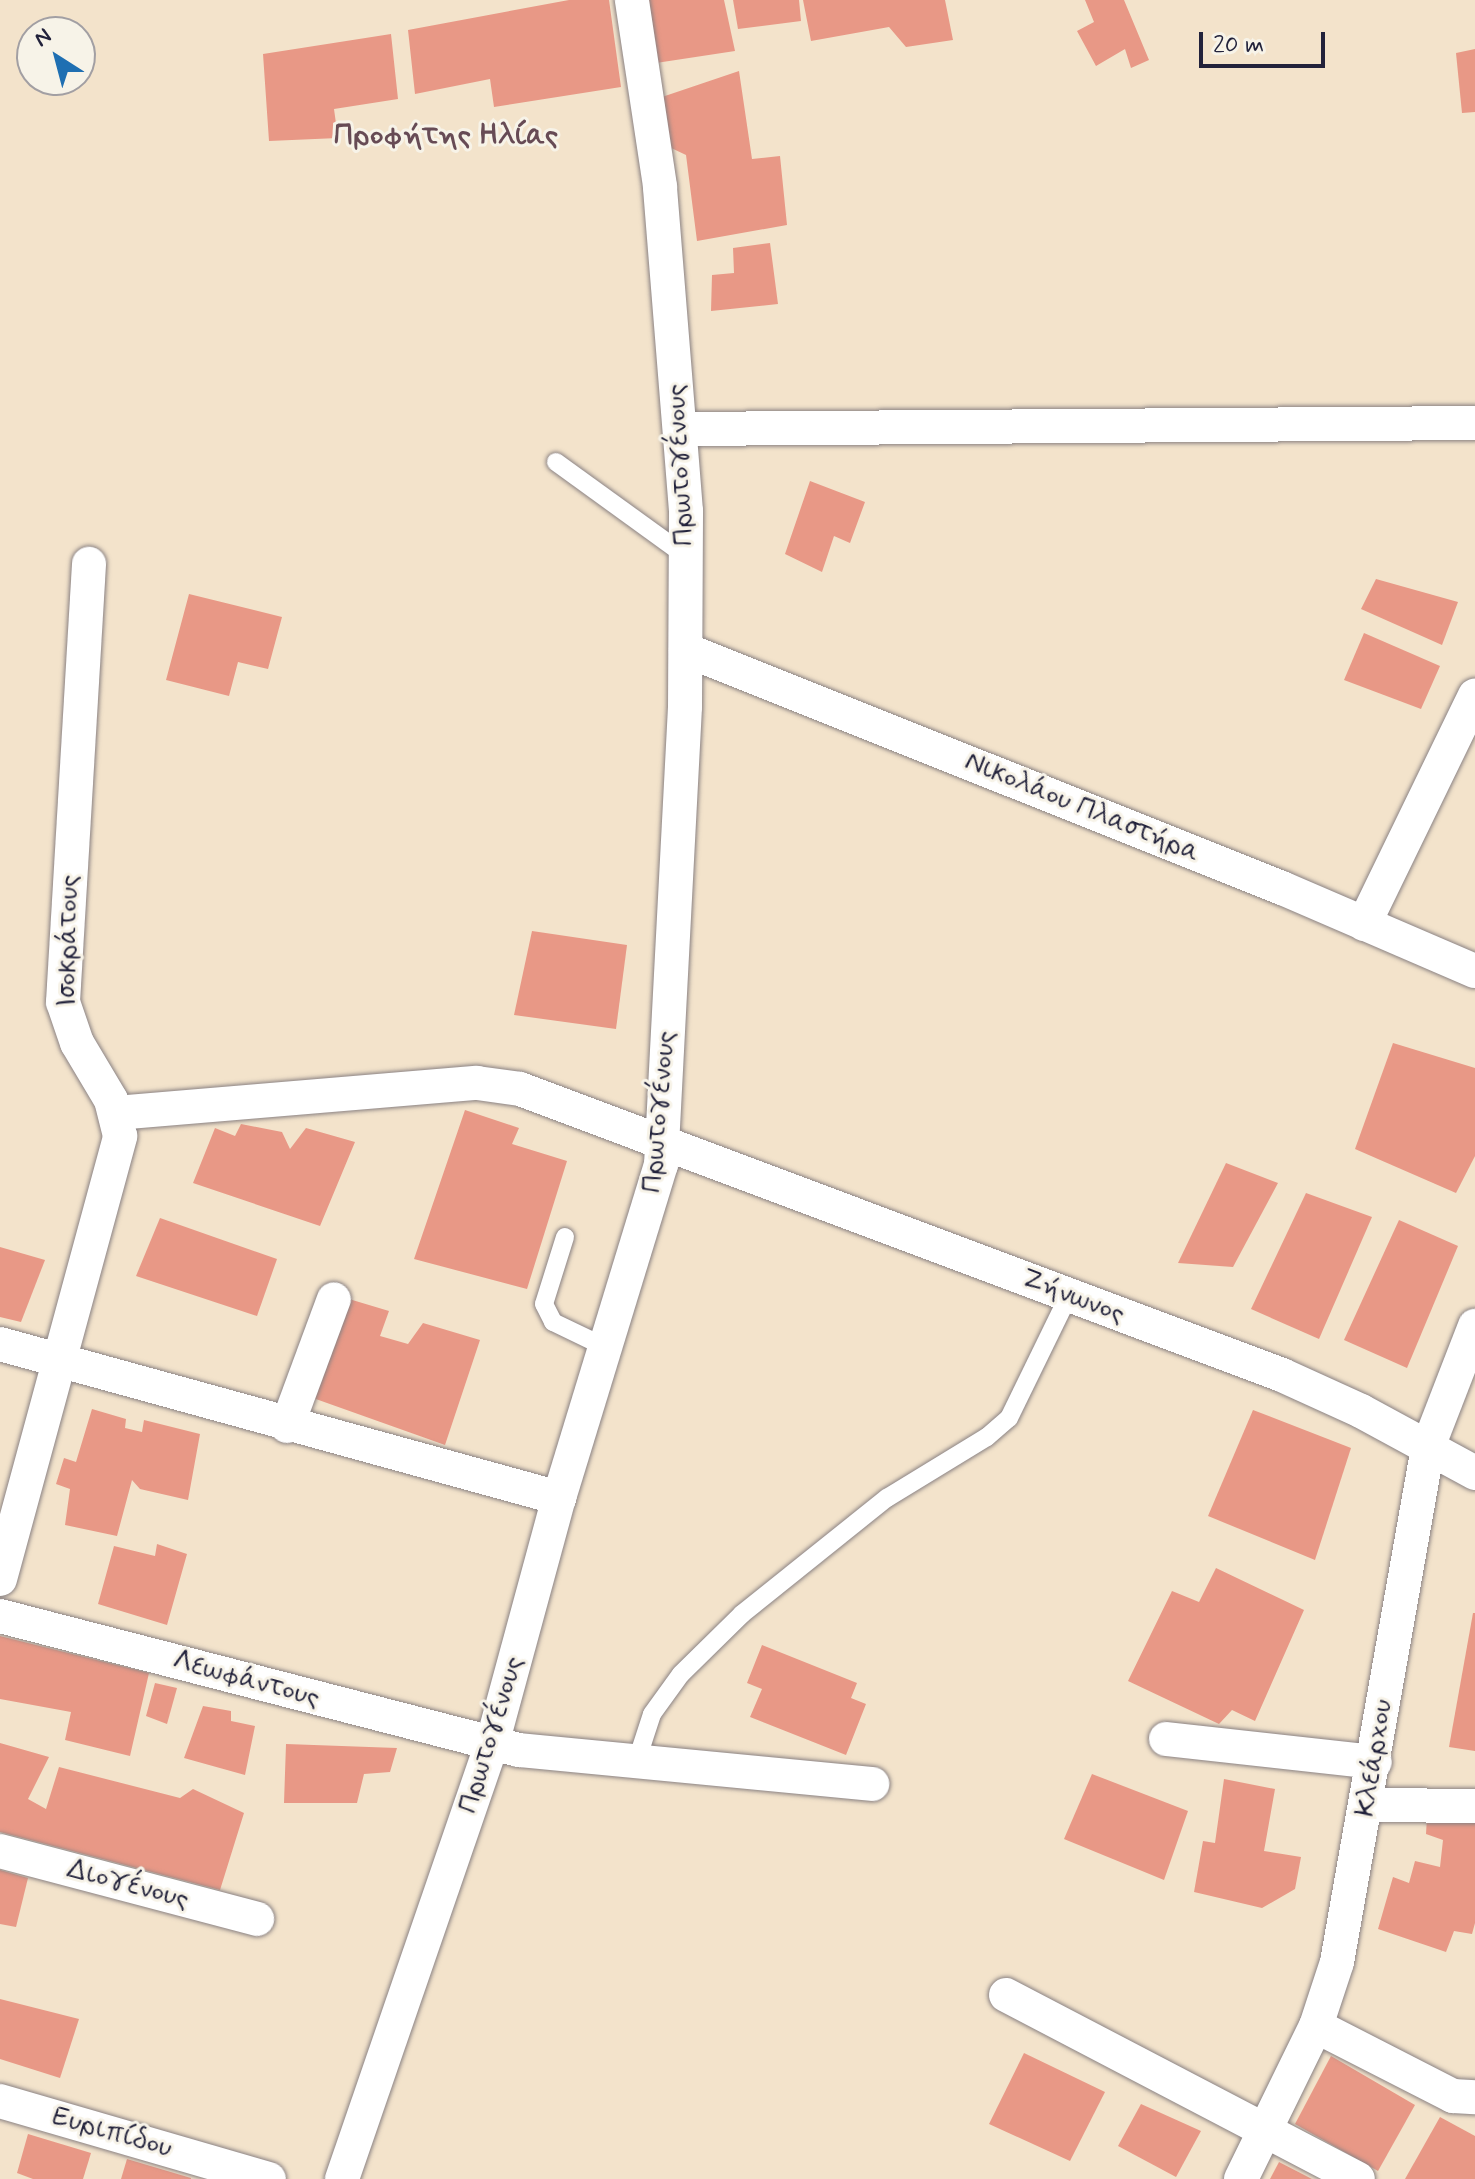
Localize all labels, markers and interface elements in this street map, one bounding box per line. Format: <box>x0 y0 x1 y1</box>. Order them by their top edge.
north arrow <box>16 16 96 96</box>
scale bar <box>1203 16 1329 66</box>
text: N <box>29 23 57 54</box>
text: 20 m <box>1213 30 1264 61</box>
district label: Προφήτης Ηλίας <box>334 118 558 154</box>
street label: Πρωτογένους <box>660 383 702 547</box>
street label: Νικολάου Πλαστήρα <box>959 745 1205 871</box>
street label: Ισοκράτους <box>51 874 87 1008</box>
street label: Πρωτογένους <box>636 1030 684 1194</box>
street label: Ζήνωνος <box>1017 1262 1129 1332</box>
street label: Λεωφάντους <box>169 1644 323 1716</box>
street label: Πρωτογένους <box>452 1652 532 1818</box>
street label: Κλεάρχου <box>1349 1697 1401 1819</box>
street label: Διογένους <box>64 1853 192 1917</box>
street label: Ευριπίδου <box>48 2100 176 2166</box>

